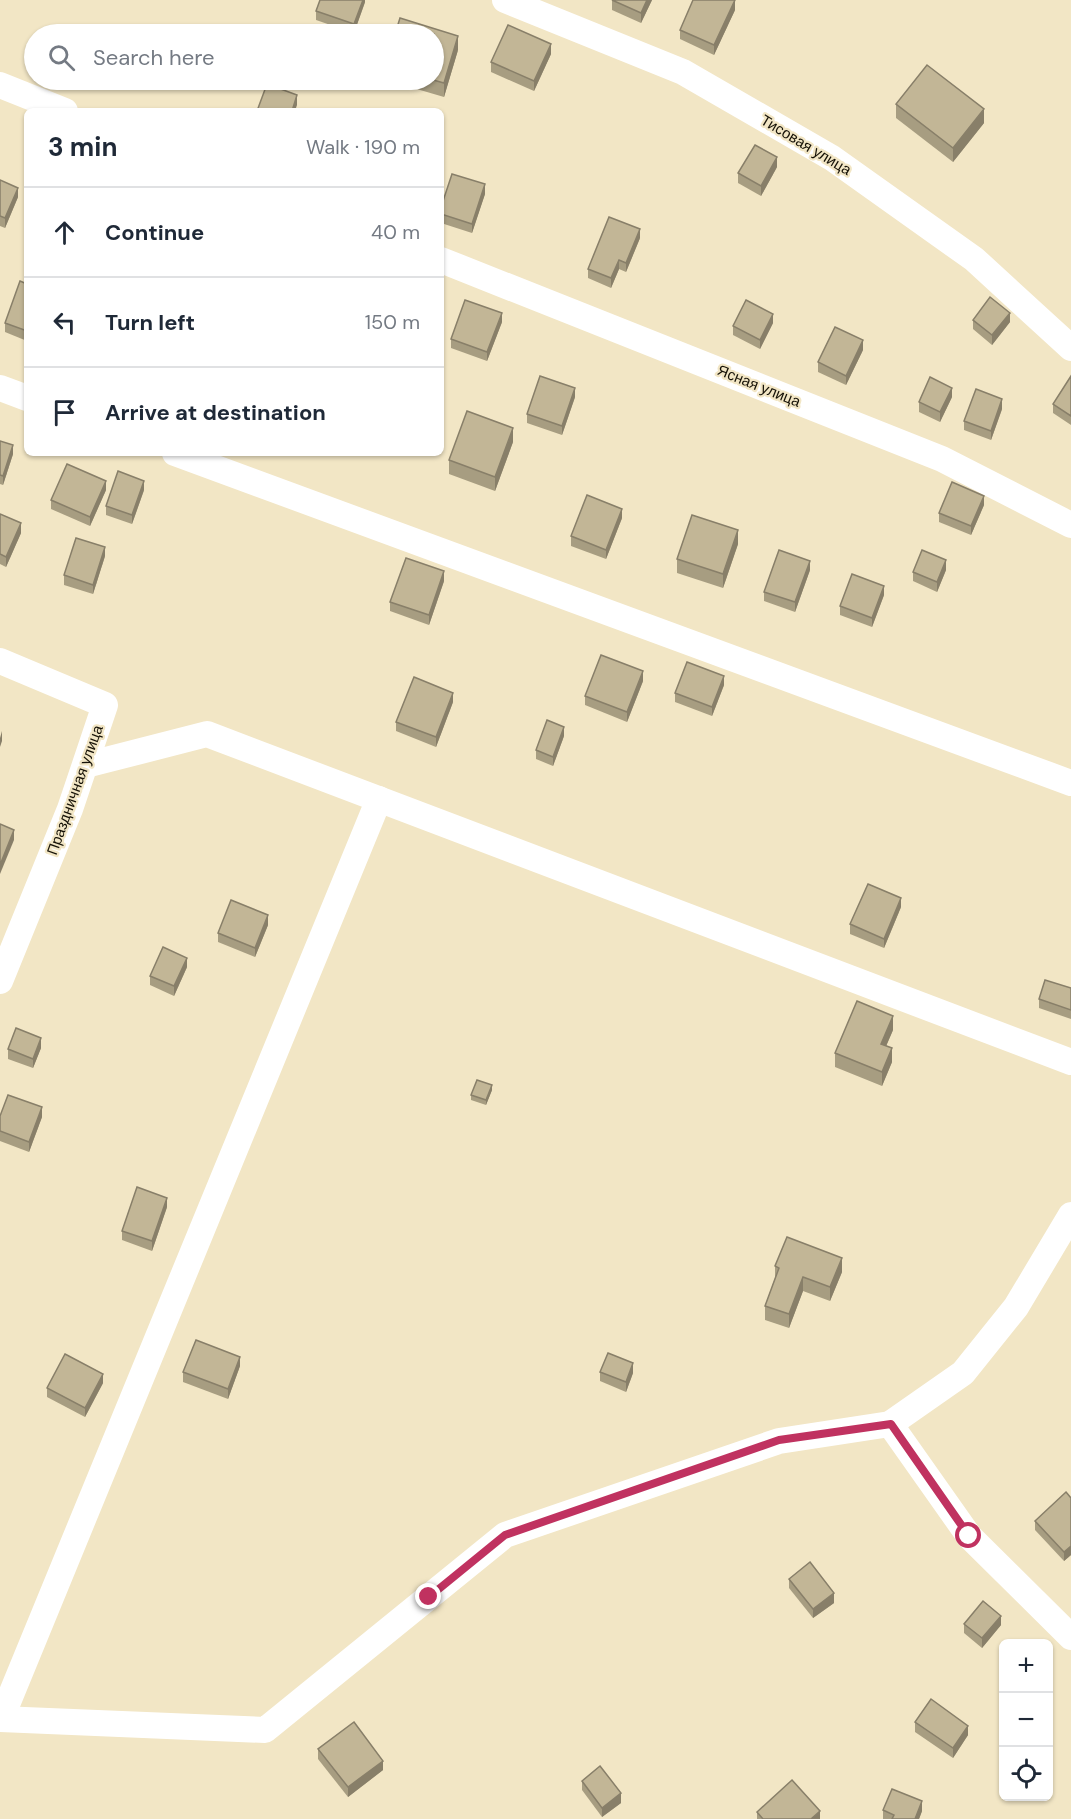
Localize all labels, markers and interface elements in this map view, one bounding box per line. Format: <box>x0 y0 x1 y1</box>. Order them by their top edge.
search box <box>24 24 444 90</box>
icon: search <box>45 41 78 74</box>
text: Search here <box>93 43 214 72</box>
street label: Тисовая улица <box>757 110 856 180</box>
text: 3 min <box>48 130 117 164</box>
text: Walk · 190 m <box>306 134 420 160</box>
icon: ahead <box>48 216 81 249</box>
text: Continue <box>105 218 204 247</box>
text: 40 m <box>371 219 420 245</box>
icon: left <box>48 306 81 339</box>
text: Turn left <box>105 308 195 337</box>
text: 150 m <box>365 309 420 335</box>
street label: Ясная улица <box>714 360 804 412</box>
icon: arrive <box>48 396 81 429</box>
text: Arrive at destination <box>105 398 326 427</box>
street label: Праздничная улица <box>42 722 108 858</box>
route start <box>955 1522 981 1548</box>
route end <box>415 1583 441 1609</box>
map controls <box>999 1639 1053 1801</box>
button: + <box>999 1639 1053 1693</box>
button: − <box>999 1693 1053 1747</box>
button: locate <box>999 1747 1053 1801</box>

